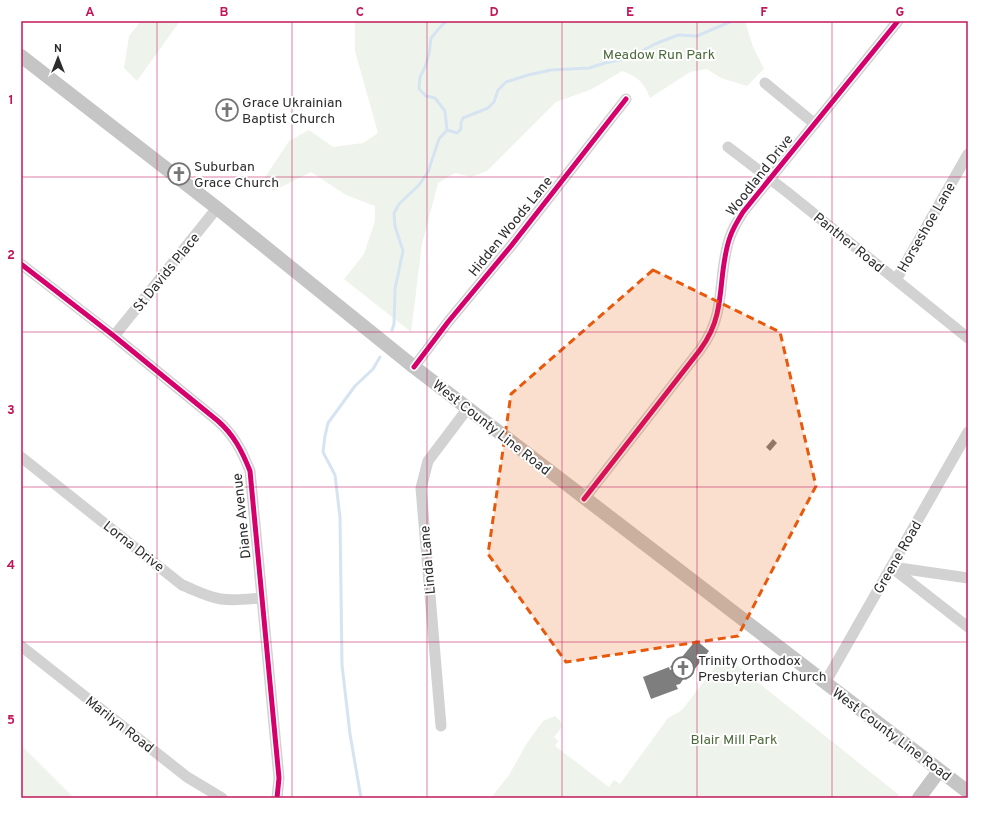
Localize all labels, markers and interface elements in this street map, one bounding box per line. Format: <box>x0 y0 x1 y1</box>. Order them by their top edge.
text: A <box>85 5 95 21</box>
text: B <box>220 5 229 21</box>
text: C <box>356 5 364 21</box>
text: D <box>489 5 499 21</box>
text: E <box>626 5 634 21</box>
text: F <box>760 5 768 21</box>
text: G <box>896 5 905 21</box>
north arrow <box>38 38 78 78</box>
text: N <box>54 42 62 56</box>
park label: Meadow Run Park <box>603 47 715 64</box>
text: 1 <box>8 93 14 109</box>
place label: Grace Ukrainian Baptist Church <box>242 95 342 128</box>
church icon: Grace Ukrainian Baptist Church <box>214 97 240 123</box>
street label: Woodland Drive <box>723 132 797 220</box>
place label: Suburban Grace Church <box>194 159 279 192</box>
church icon: Suburban Grace Church <box>166 161 192 187</box>
street label: Hidden Woods Lane <box>466 173 557 280</box>
street label: Horseshoe Lane <box>895 180 960 276</box>
street label: Panther Road <box>809 210 887 277</box>
street label: St Davids Place <box>130 230 204 316</box>
text: 2 <box>7 248 15 264</box>
street label: West County Line Road <box>429 377 553 479</box>
text: 3 <box>7 403 15 419</box>
street label: Diane Avenue <box>230 472 255 559</box>
street label: Lorna Drive <box>99 518 167 576</box>
street label: Greene Road <box>871 518 926 597</box>
street label: Linda Lane <box>417 525 440 595</box>
text: 4 <box>7 558 15 574</box>
place label: Trinity Orthodox Presbyterian Church <box>698 653 827 686</box>
church icon: Trinity Orthodox Presbyterian Church <box>670 655 696 681</box>
street label: West County Line Road <box>828 685 954 786</box>
street label: Marilyn Road <box>81 693 157 757</box>
text: 5 <box>7 713 15 729</box>
park label: Blair Mill Park <box>691 732 777 749</box>

